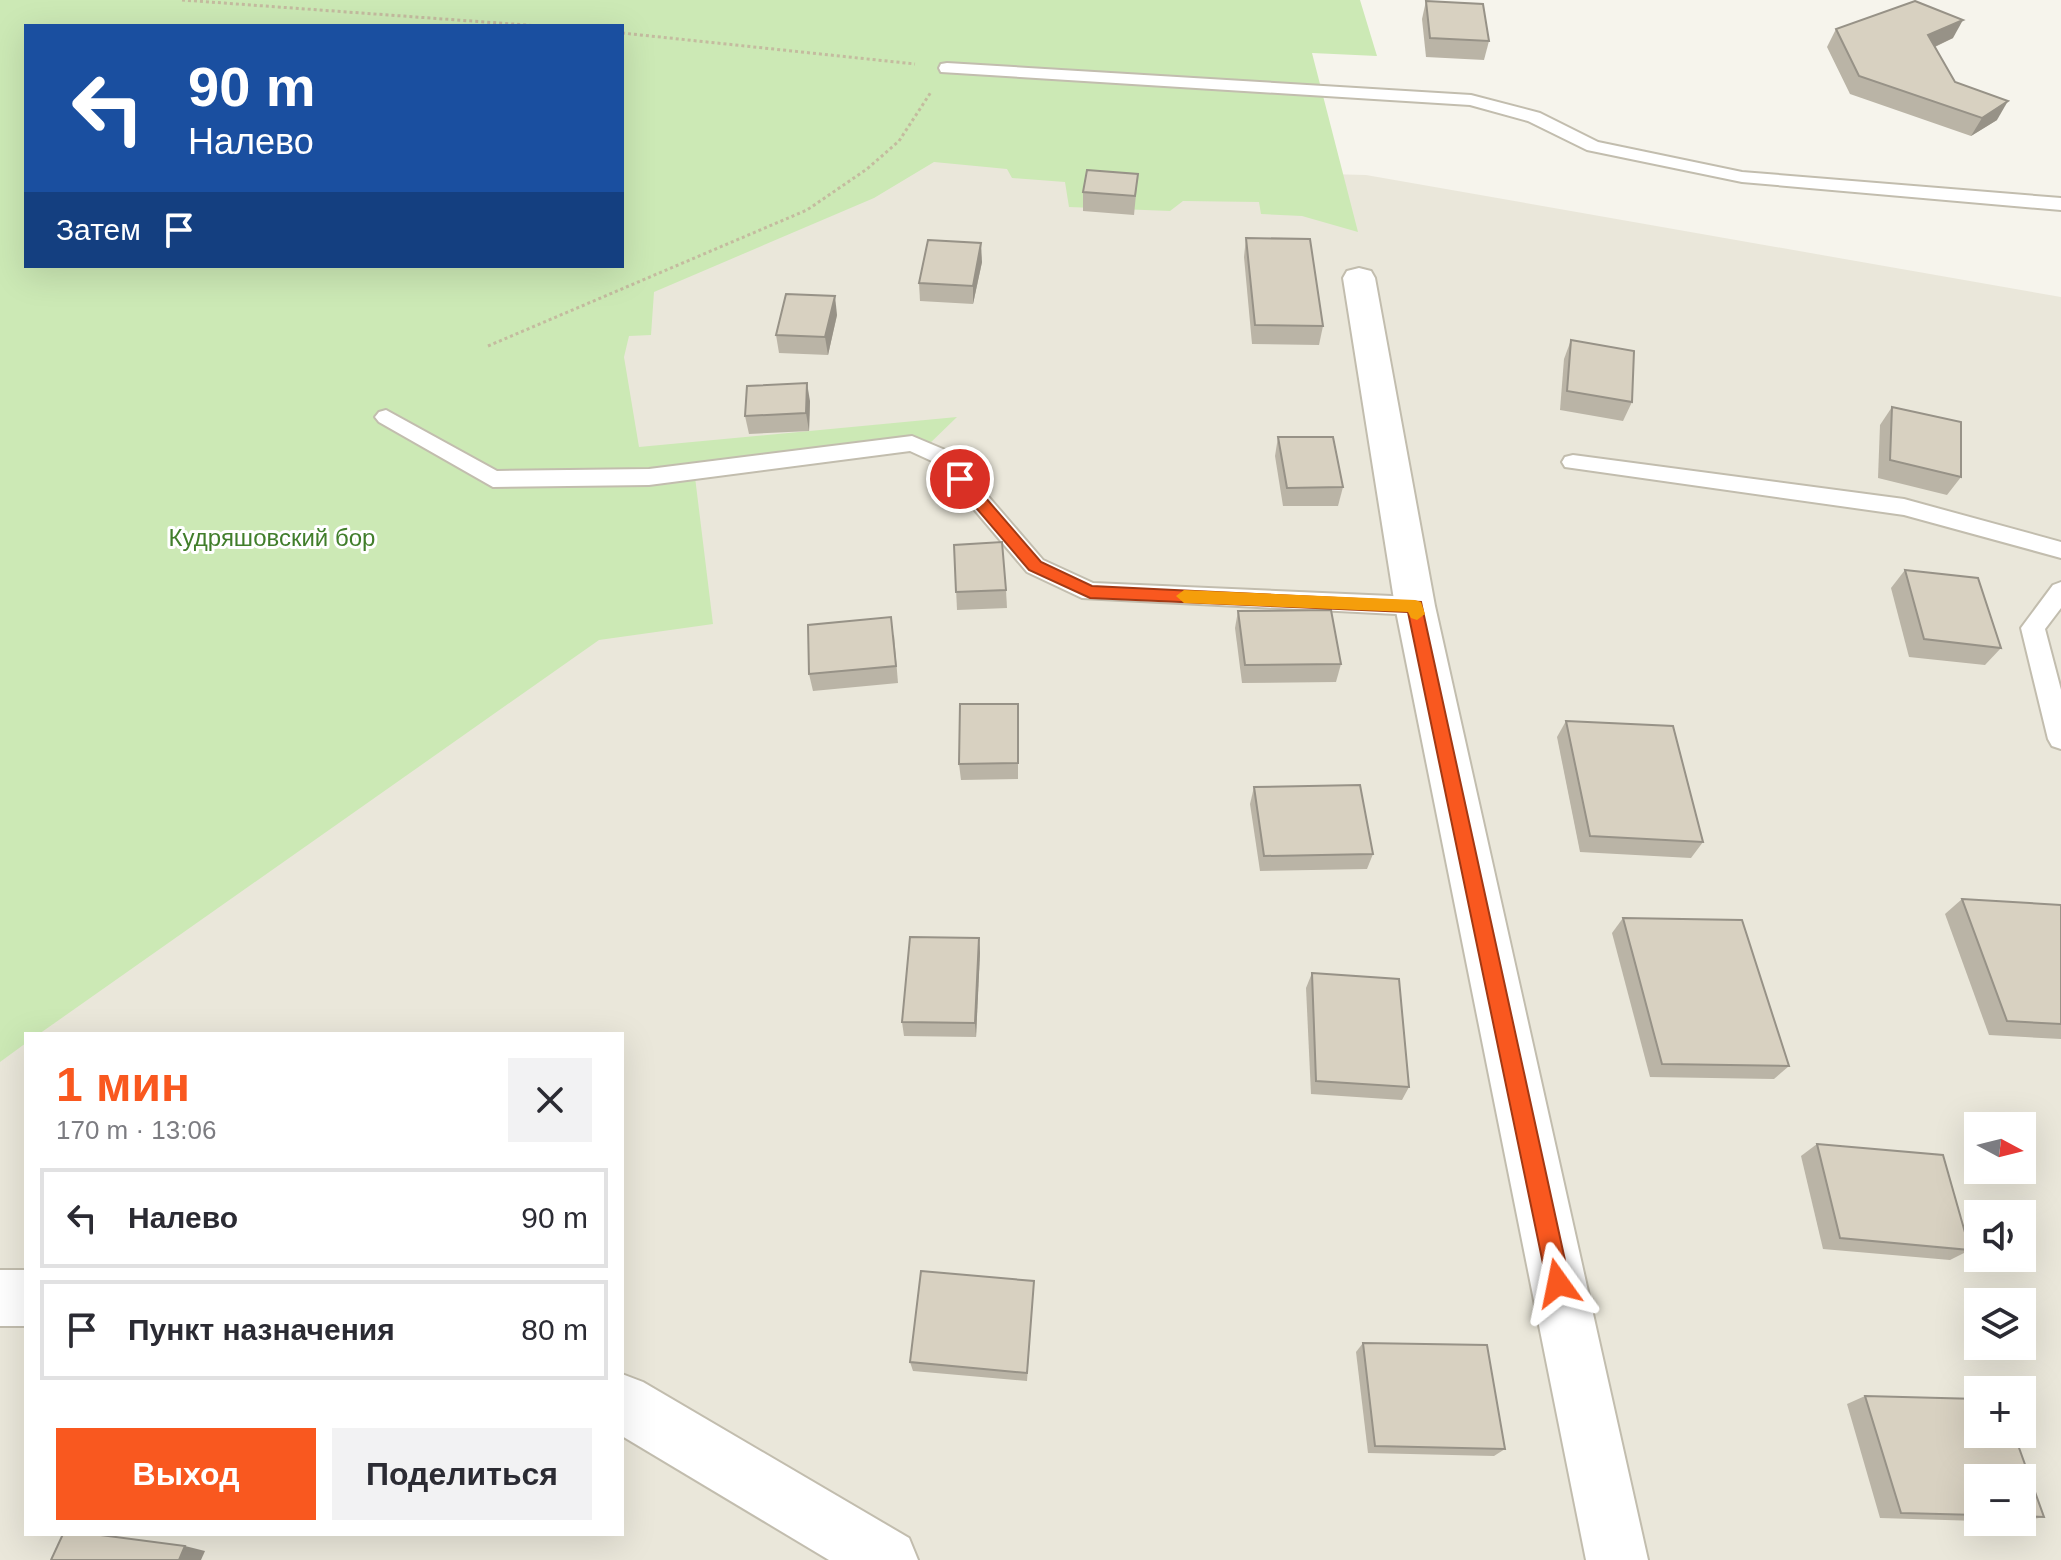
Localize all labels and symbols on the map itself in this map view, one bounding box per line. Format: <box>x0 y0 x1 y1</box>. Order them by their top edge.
pin <box>926 445 994 513</box>
park label: Кудряшовский бор <box>169 524 375 551</box>
north arrow <box>1964 1112 2036 1184</box>
position arrow <box>1516 1241 1600 1325</box>

